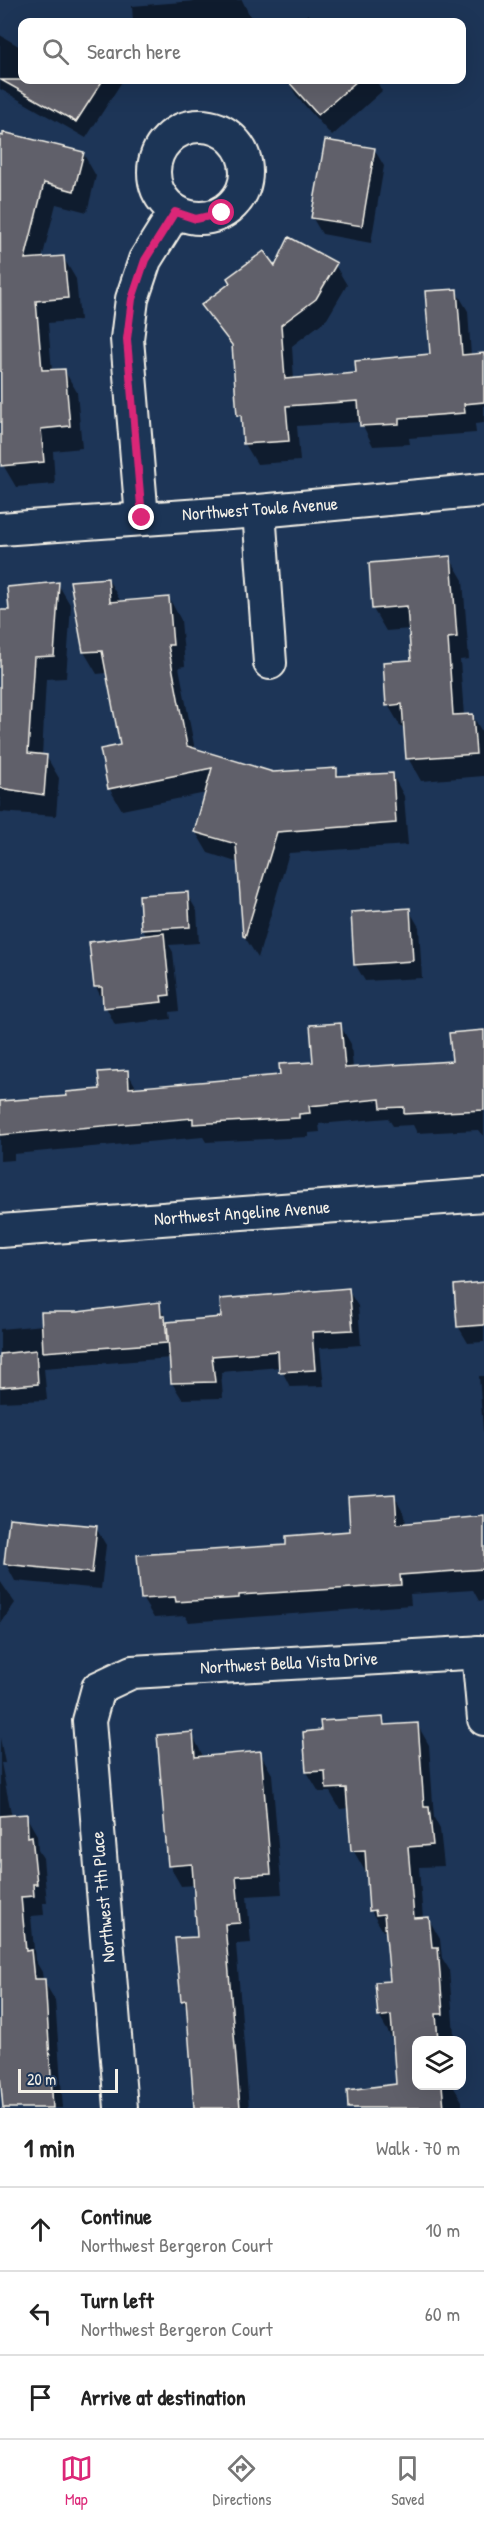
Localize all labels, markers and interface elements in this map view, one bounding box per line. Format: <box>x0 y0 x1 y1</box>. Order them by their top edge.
search box <box>18 18 466 84</box>
icon: search <box>39 35 72 68</box>
text: Search here <box>87 36 181 66</box>
route start <box>208 199 234 225</box>
street label: Northwest Towle Avenue <box>181 491 339 526</box>
route end <box>128 504 154 530</box>
street label: Northwest Angeline Avenue <box>153 1194 331 1231</box>
street label: Northwest Bella Vista Drive <box>200 1645 378 1680</box>
street label: Northwest 7th Place <box>84 1830 121 1964</box>
map controls <box>412 2036 466 2090</box>
button: layers <box>412 2036 466 2090</box>
scale bar <box>18 2066 118 2094</box>
text: 20 m <box>27 2068 56 2090</box>
text: 1 min <box>24 2130 75 2165</box>
text: Walk · 70 m <box>376 2134 460 2161</box>
text: Continue <box>81 2201 152 2231</box>
icon: ahead <box>24 2213 57 2246</box>
text: 10 m <box>426 2216 460 2243</box>
text: Northwest Bergeron Court <box>81 2231 273 2258</box>
text: Turn left <box>81 2285 154 2315</box>
icon: left <box>24 2297 57 2330</box>
text: 60 m <box>425 2300 460 2327</box>
text: Northwest Bergeron Court <box>81 2315 273 2342</box>
icon: arrive <box>24 2381 57 2414</box>
text: Arrive at destination <box>81 2382 246 2412</box>
tab: Map <box>60 2452 93 2510</box>
tab: Directions <box>213 2452 271 2510</box>
tab: Saved <box>391 2452 424 2510</box>

